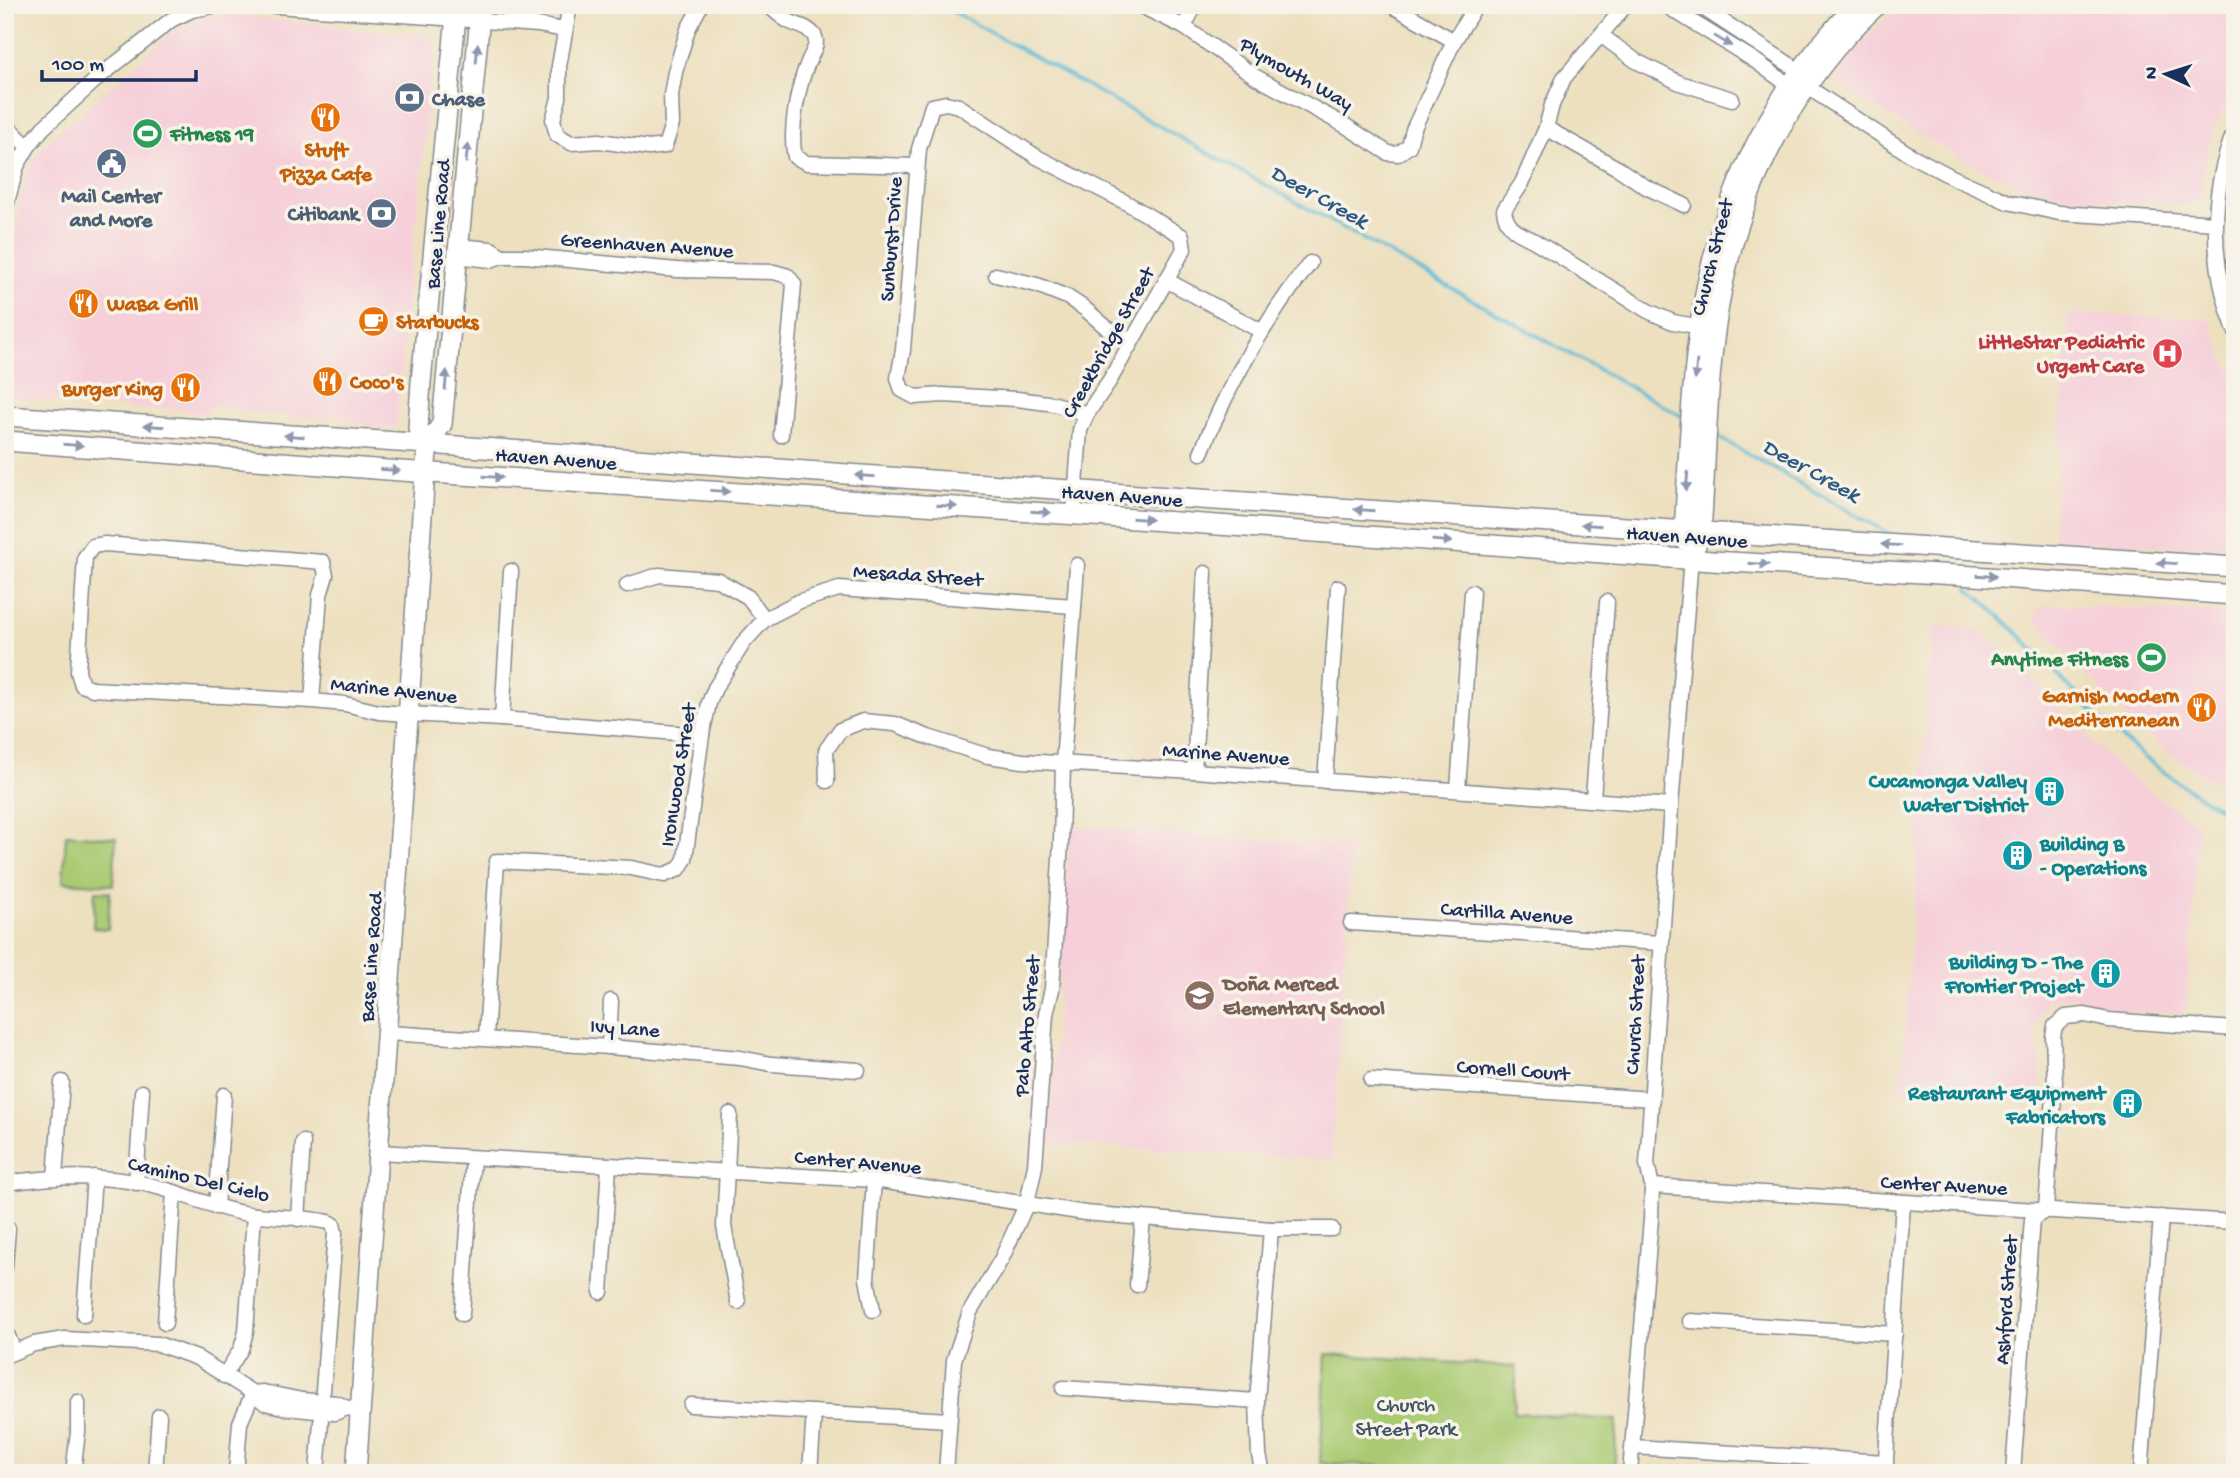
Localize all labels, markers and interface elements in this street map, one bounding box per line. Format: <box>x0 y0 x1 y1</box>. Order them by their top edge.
street label: Plymouth Way <box>1233 33 1356 119</box>
one-way arrow <box>1713 35 1732 48</box>
scale bar <box>42 38 196 82</box>
north arrow <box>2132 38 2202 108</box>
one-way arrow <box>471 42 482 64</box>
text: 100 m <box>51 54 104 79</box>
text: N <box>2141 66 2164 80</box>
bank icon: Chase <box>392 81 426 115</box>
place label: Chase <box>431 89 486 114</box>
restaurant icon: Stuft Pizza Cafe <box>309 100 343 134</box>
sports icon: Fitness 19 <box>130 116 164 150</box>
place label: Fitness 19 <box>169 124 255 149</box>
place label: Stuft Pizza Cafe <box>279 140 373 189</box>
one-way arrow <box>461 142 472 164</box>
public building icon: Mail Center and More <box>94 146 128 180</box>
street label: Base Line Road <box>422 157 459 291</box>
water label: Deer Creek <box>1265 160 1374 237</box>
street label: Sunburst Drive <box>877 175 910 302</box>
place label: Mail Center and More <box>61 186 163 235</box>
street label: Church Street <box>1688 195 1742 319</box>
bank icon: Citibank <box>365 196 399 230</box>
place label: Citibank <box>287 204 362 229</box>
street label: Greenhaven Avenue <box>559 229 735 266</box>
street label: Creekbridge Street <box>1058 262 1163 424</box>
restaurant icon: WaBa Grill <box>67 286 101 320</box>
place label: WaBa Grill <box>106 294 199 319</box>
cafe icon: Starbucks <box>356 304 390 338</box>
place label: Starbucks <box>396 312 480 337</box>
place label: LittleStar Pediatric Urgent Care <box>1978 332 2146 381</box>
hospital icon: LittleStar Pediatric Urgent Care <box>2150 336 2184 370</box>
one-way arrow <box>1690 360 1701 382</box>
restaurant icon: Coco's <box>310 364 344 398</box>
one-way arrow <box>441 369 452 391</box>
restaurant icon: Burger King <box>169 371 203 405</box>
place label: Coco's <box>349 372 405 397</box>
place label: Burger King <box>61 379 163 404</box>
one-way arrow <box>143 420 165 431</box>
one-way arrow <box>283 430 305 441</box>
water label: Deer Creek <box>1757 434 1866 511</box>
one-way arrow <box>63 440 85 451</box>
street label: Haven Avenue <box>494 445 619 478</box>
one-way arrow <box>379 465 401 476</box>
one-way arrow <box>854 470 876 481</box>
one-way arrow <box>483 471 505 482</box>
one-way arrow <box>1681 471 1692 493</box>
street label: Haven Avenue <box>1060 482 1185 515</box>
one-way arrow <box>710 486 732 497</box>
one-way arrow <box>937 501 959 512</box>
one-way arrow <box>1353 504 1375 515</box>
one-way arrow <box>1030 507 1052 518</box>
one-way arrow <box>1131 514 1153 525</box>
one-way arrow <box>1580 519 1602 530</box>
street label: Haven Avenue <box>1625 523 1750 556</box>
one-way arrow <box>1431 535 1453 546</box>
one-way arrow <box>1879 539 1901 550</box>
one-way arrow <box>2155 558 2177 569</box>
one-way arrow <box>1749 559 1771 570</box>
street label: Mesada Street <box>852 560 986 595</box>
one-way arrow <box>1976 571 1998 582</box>
sports icon: Anytime Fitness <box>2134 641 2168 675</box>
place label: Anytime Fitness <box>1990 649 2129 674</box>
street label: Marine Avenue <box>329 673 459 712</box>
place label: Garnish Modern Mediterranean <box>2042 686 2180 735</box>
restaurant icon: Garnish Modern Mediterranean <box>2185 690 2219 724</box>
street label: Ironwood Street <box>657 700 705 849</box>
street label: Marine Avenue <box>1161 740 1291 773</box>
place label: Cucamonga Valley Water District <box>1868 771 2029 820</box>
building icon: Cucamonga Valley Water District <box>2033 775 2067 809</box>
place label: Building B - Operations <box>2039 834 2147 883</box>
building icon: Building B - Operations <box>2000 838 2034 872</box>
street label: Base Line Road <box>356 890 391 1024</box>
street label: Cartilla Avenue <box>1440 898 1575 933</box>
street label: Palo Alto Street <box>1011 952 1048 1099</box>
place label: Building D - The Frontier Project <box>1944 952 2085 1001</box>
street label: Church Street <box>1622 953 1653 1075</box>
building icon: Building D - The Frontier Project <box>2089 956 2123 990</box>
place label: Doña Merced Elementary School <box>1221 974 1385 1023</box>
school or university icon: Doña Merced Elementary School <box>1183 978 1217 1012</box>
street label: Ivy Lane <box>589 1016 662 1045</box>
street label: Cornell Court <box>1456 1056 1572 1089</box>
place label: Restaurant Equipment Fabricators <box>1907 1083 2107 1132</box>
building icon: Restaurant Equipment Fabricators <box>2111 1087 2145 1121</box>
street label: Center Avenue <box>793 1146 923 1183</box>
street label: Camino Del Cielo <box>125 1153 272 1210</box>
street label: Center Avenue <box>1880 1172 2009 1203</box>
street label: Ashford Street <box>1992 1232 2026 1366</box>
park label: Church Street Park <box>1355 1395 1459 1444</box>

